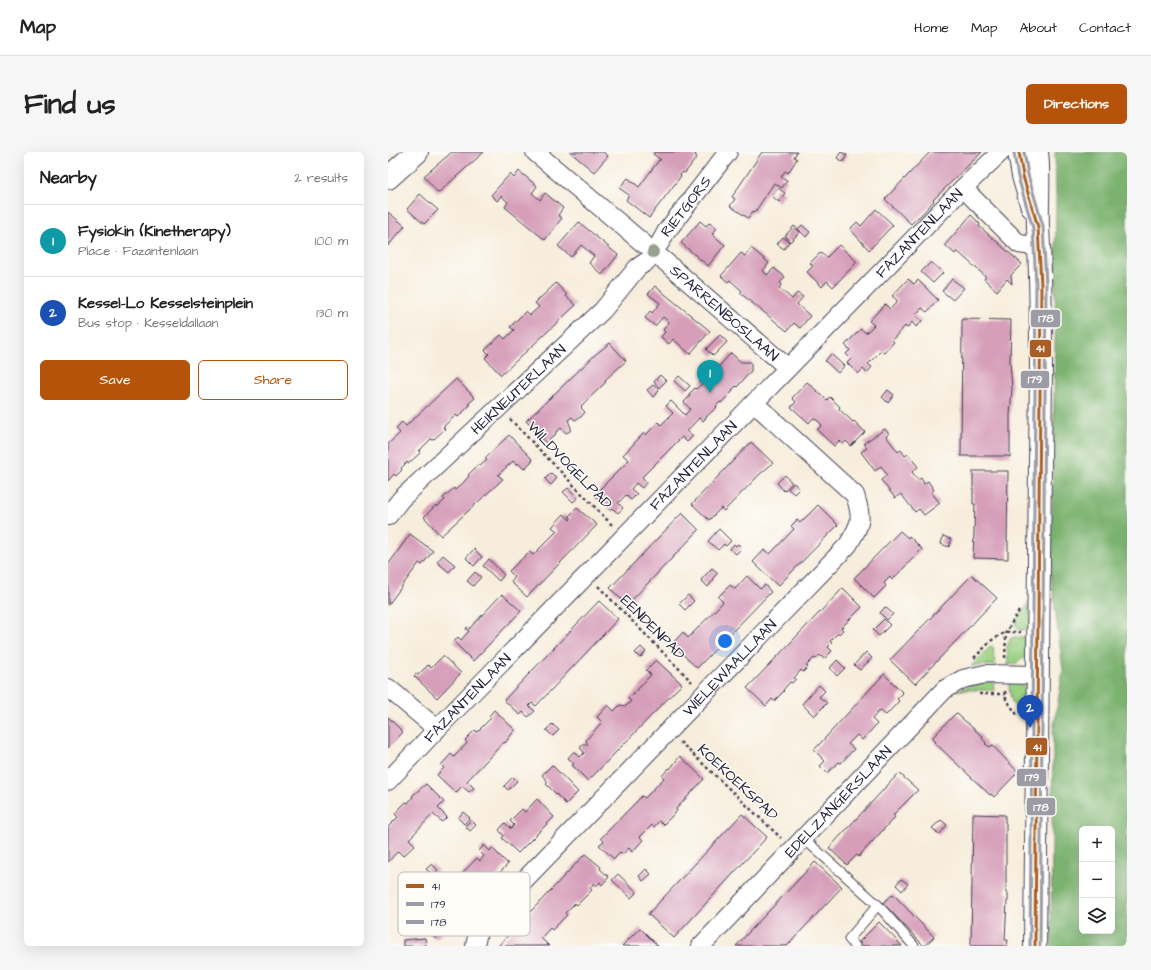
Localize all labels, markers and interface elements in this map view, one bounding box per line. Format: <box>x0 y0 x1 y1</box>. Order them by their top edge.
text: Map <box>20 14 56 41</box>
text: Home <box>914 18 949 38</box>
text: Map <box>971 18 997 38</box>
text: About <box>1019 18 1057 38</box>
text: Contact <box>1079 18 1131 38</box>
button: Directions <box>1026 84 1127 124</box>
text: Find us <box>24 85 115 124</box>
text: Nearby <box>40 166 97 190</box>
text: 2 results <box>294 169 348 187</box>
street label: RIETGORS <box>656 171 717 242</box>
street label: FAZANTENLAAN <box>871 184 968 283</box>
text: Fysiokin (Kinetherapy) <box>78 221 231 242</box>
text: 1 <box>52 232 54 250</box>
text: 100 m <box>315 232 348 250</box>
text: Place · Fazantenlaan <box>78 242 198 260</box>
street label: SPARRENBOSLAAN <box>665 260 783 366</box>
text: Kessel-Lo Kesselsteinplein <box>78 293 253 314</box>
text: 2 <box>49 304 57 322</box>
text: 130 m <box>316 304 348 322</box>
line badge: 178 <box>1030 309 1061 328</box>
text: 178 <box>1038 311 1055 326</box>
text: Bus stop · Kesseldallaan <box>78 314 218 332</box>
line badge: 41 <box>1029 339 1052 358</box>
street label: HEIKNEUTERLAAN <box>466 340 571 440</box>
text: 41 <box>1036 341 1045 356</box>
button: Save <box>40 360 190 400</box>
button: Share <box>198 360 348 400</box>
pin: 1 <box>697 360 723 393</box>
line badge: 179 <box>1020 370 1050 389</box>
text: 179 <box>1028 372 1042 387</box>
street label: FAZANTENLAAN <box>645 416 742 515</box>
street label: WILDVOGELPAD <box>522 417 617 514</box>
street label: EENDENPAD <box>615 590 690 665</box>
street label: WIELEWAALLAAN <box>678 615 782 721</box>
your location <box>715 631 735 651</box>
street label: FAZANTENLAAN <box>419 649 516 748</box>
pin: 2 <box>1017 695 1043 728</box>
line badge: 41 <box>1025 737 1048 756</box>
street label: KOEKOEKSPAD <box>693 739 783 826</box>
text: 41 <box>1033 740 1042 755</box>
street label: EDELZANGERSLAAN <box>780 741 897 863</box>
line badge: 179 <box>1016 768 1047 787</box>
text: 179 <box>1025 770 1039 785</box>
line badge: 178 <box>1026 797 1056 816</box>
text: 178 <box>1033 800 1050 815</box>
map controls <box>1079 826 1115 934</box>
button: + <box>1079 826 1115 862</box>
button: − <box>1079 862 1115 898</box>
legend <box>398 872 530 936</box>
text: 41 <box>431 879 440 894</box>
text: 179 <box>431 897 445 912</box>
button: layers <box>1079 898 1115 934</box>
text: 178 <box>431 915 446 930</box>

